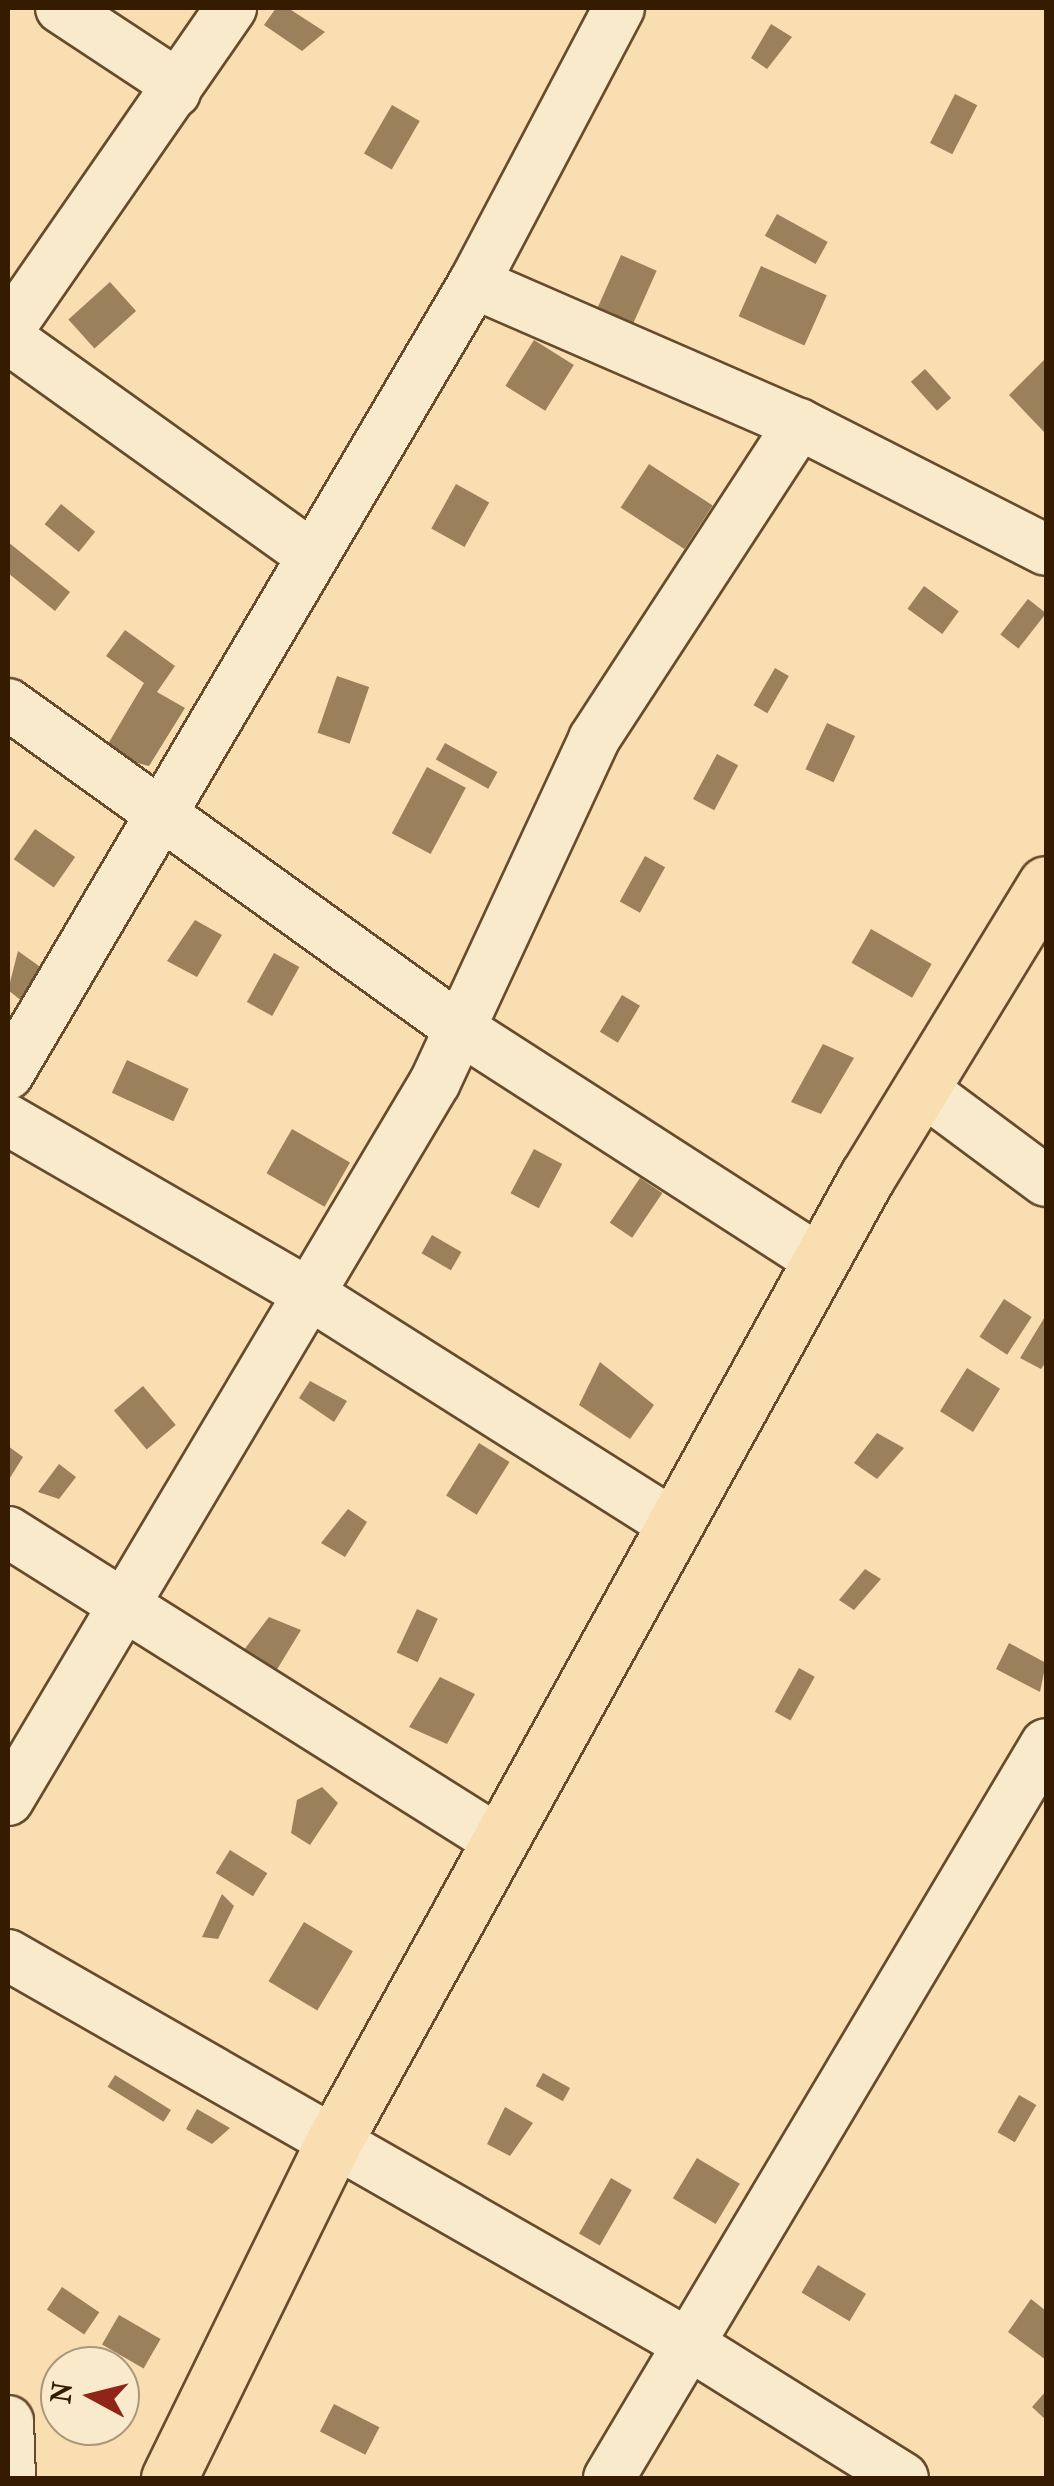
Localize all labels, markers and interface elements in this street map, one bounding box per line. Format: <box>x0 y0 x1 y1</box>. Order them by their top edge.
north arrow <box>40 2346 140 2446</box>
text: N <box>44 2380 79 2405</box>

